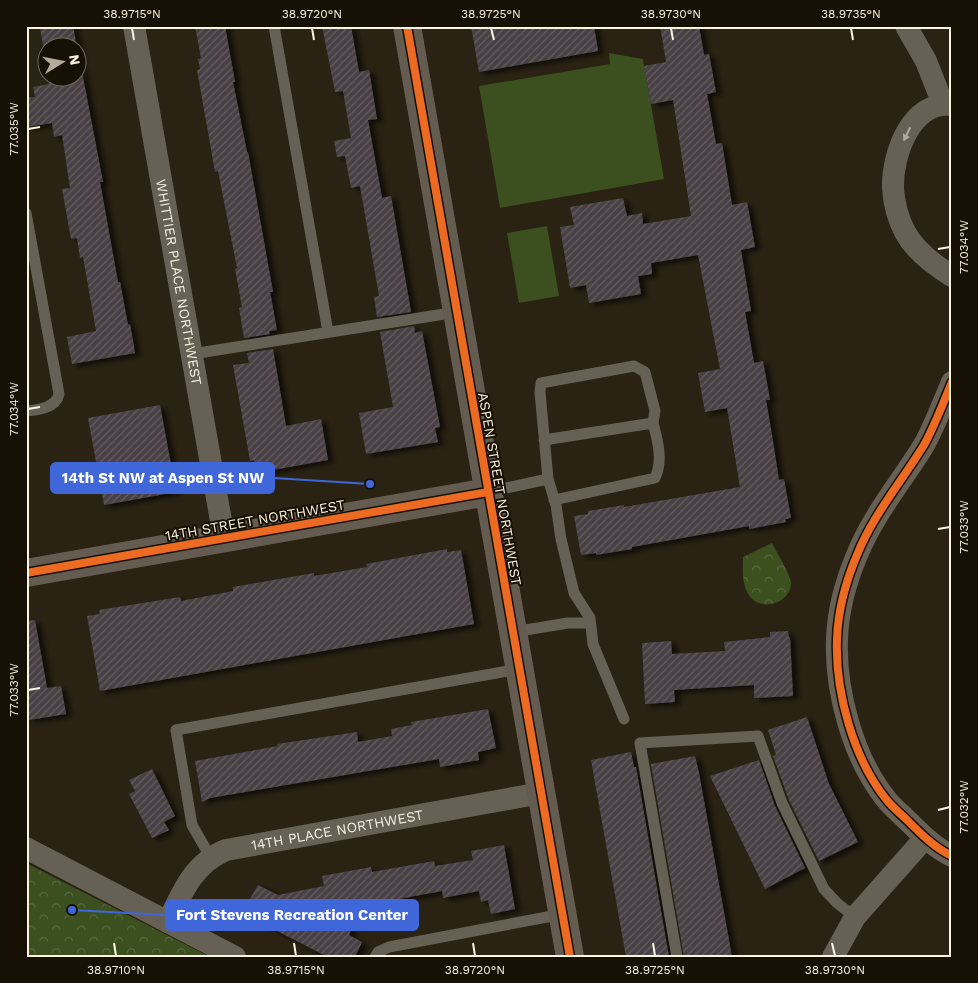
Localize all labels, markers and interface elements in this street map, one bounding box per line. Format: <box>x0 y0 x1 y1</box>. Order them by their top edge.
text: 38.9715°N <box>103 7 161 21</box>
text: 38.9720°N <box>282 7 342 21</box>
text: 38.9725°N <box>461 7 521 21</box>
text: 38.9730°N <box>641 7 701 21</box>
text: 38.9735°N <box>821 7 881 21</box>
north arrow <box>38 38 88 88</box>
text: N <box>66 53 84 66</box>
text: 77.035°W <box>7 102 21 156</box>
one-way arrow <box>902 127 910 141</box>
street label: WHITTIER PLACE NORTHWEST <box>153 178 205 387</box>
text: 77.034°W <box>957 220 971 274</box>
text: 77.034°W <box>7 382 21 436</box>
street label: ASPEN STREET NORTHWEST <box>475 391 525 587</box>
callout: 14th St NW at Aspen St NW <box>51 463 274 493</box>
text: 14th St NW at Aspen St NW <box>62 469 264 487</box>
street label: 14TH STREET NORTHWEST <box>164 496 347 544</box>
text: 77.033°W <box>957 500 971 554</box>
text: 77.033°W <box>7 663 21 717</box>
text: 77.032°W <box>957 780 971 834</box>
street label: 14TH PLACE NORTHWEST <box>250 806 425 853</box>
callout: Fort Stevens Recreation Center <box>166 900 418 930</box>
text: Fort Stevens Recreation Center <box>176 906 409 924</box>
text: 38.9710°N <box>87 963 145 977</box>
text: 38.9715°N <box>267 963 325 977</box>
text: 38.9720°N <box>445 963 505 977</box>
text: 38.9725°N <box>625 963 685 977</box>
text: 38.9730°N <box>805 963 865 977</box>

